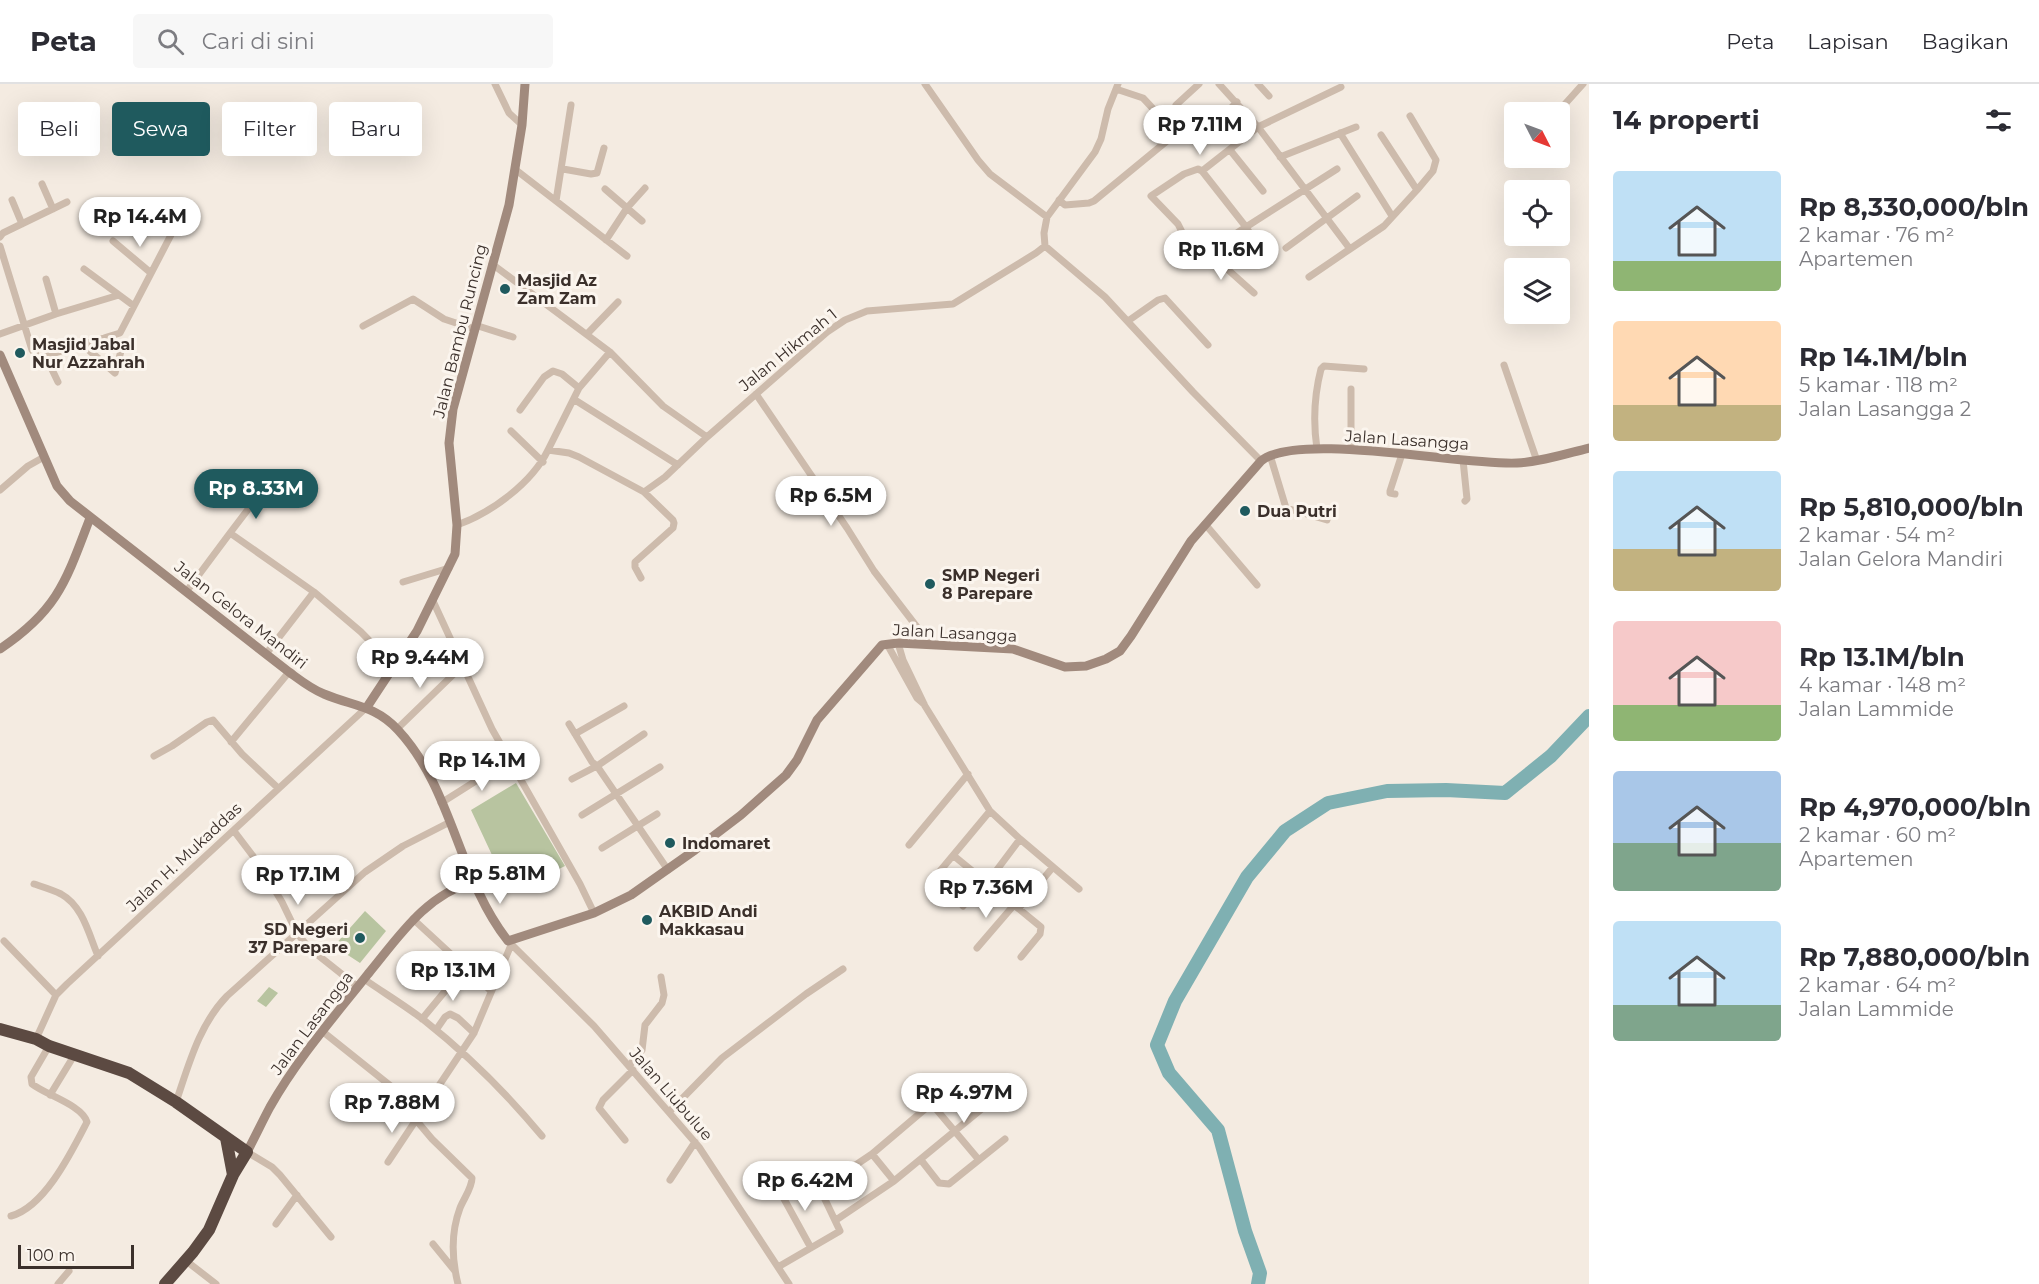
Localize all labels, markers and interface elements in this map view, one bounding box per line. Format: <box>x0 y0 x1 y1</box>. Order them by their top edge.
search box <box>133 14 553 68</box>
text: Peta <box>30 24 97 58</box>
icon: search <box>154 25 187 58</box>
text: Cari di sini <box>202 28 315 55</box>
text: Peta <box>1726 29 1774 54</box>
text: Lapisan <box>1807 29 1889 54</box>
text: Bagikan <box>1922 29 2009 54</box>
chip: Beli <box>18 102 100 156</box>
chip: Sewa <box>112 102 210 156</box>
chip: Filter <box>222 102 317 156</box>
chip: Baru <box>329 102 422 156</box>
north arrow <box>1504 102 1570 168</box>
map controls <box>1504 102 1570 324</box>
text: 14 properti <box>1613 104 1760 136</box>
icon: filters <box>1982 104 2015 137</box>
pin: Rp 7.11M <box>1138 105 1262 156</box>
text: Rp 7.11M <box>1157 112 1243 136</box>
button: locate <box>1504 180 1570 246</box>
text: Rp 8,330,000/bln <box>1799 191 2029 223</box>
icon: home <box>1661 195 1733 267</box>
pin: Rp 14.4M <box>78 197 202 248</box>
text: Rp 14.4M <box>93 204 187 228</box>
text: 2 kamar · 76 m² <box>1799 223 1954 247</box>
pin: Rp 11.6M <box>1159 230 1283 281</box>
text: Rp 11.6M <box>1178 237 1264 261</box>
street label: Jalan Bambu Runcing <box>429 242 491 421</box>
text: Apartemen <box>1799 247 1914 271</box>
button: layers <box>1504 258 1570 324</box>
place label: Masjid Az Zam Zam <box>517 271 597 308</box>
marker: Masjid Az Zam Zam <box>498 282 512 296</box>
street label: Jalan Hikmah 1 <box>735 305 841 396</box>
place label: Masjid Jabal Nur Azzahrah <box>32 335 145 372</box>
text: Rp 14.1M/bln <box>1799 341 1968 373</box>
icon: home <box>1661 345 1733 417</box>
marker: Masjid Jabal Nur Azzahrah <box>13 346 27 360</box>
text: 5 kamar · 118 m² <box>1799 373 1958 397</box>
text: Jalan Lasangga 2 <box>1799 397 1971 421</box>
street label: Jalan Lasangga <box>1343 426 1470 454</box>
pin: Rp 8.33M <box>194 469 318 520</box>
text: Rp 8.33M <box>208 476 304 500</box>
pin: Rp 6.5M <box>776 476 886 527</box>
text: Rp 6.5M <box>789 483 873 507</box>
text: Rp 5,810,000/bln <box>1799 491 2024 523</box>
icon: home <box>1661 495 1733 567</box>
place label: Dua Putri <box>1257 502 1337 521</box>
marker: Dua Putri <box>1238 504 1252 518</box>
text: 2 kamar · 54 m² <box>1799 523 1955 547</box>
text: Jalan Gelora Mandiri <box>1799 547 2003 571</box>
street label: Jalan Gelora Mandiri <box>170 557 311 673</box>
place label: SMP Negeri 8 Parepare <box>942 566 1040 603</box>
marker: SMP Negeri 8 Parepare <box>923 577 937 591</box>
street label: Jalan Lasangga <box>891 620 1018 646</box>
pin: Rp 9.44M <box>358 638 482 689</box>
text: Rp 13.1M/bln <box>1799 641 1965 673</box>
text: Rp 9.44M <box>371 645 469 669</box>
icon: home <box>1661 645 1733 717</box>
text: 4 kamar · 148 m² <box>1799 673 1966 697</box>
text: Jalan Lammide <box>1799 697 1954 721</box>
pin: Rp 14.1M <box>420 741 544 792</box>
text: Rp 14.1M <box>438 748 526 772</box>
text: Rp 4,970,000/bln <box>1799 791 2031 823</box>
icon: home <box>1661 795 1733 867</box>
street label: Jalan H. Mukaddas <box>122 799 246 916</box>
text: 2 kamar · 60 m² <box>1799 823 1956 847</box>
place label: Indomaret <box>682 834 770 853</box>
marker: Indomaret <box>663 836 677 850</box>
text: Apartemen <box>1799 847 1914 871</box>
pin: Rp 5.81M <box>438 854 562 905</box>
pin: Rp 17.1M <box>236 855 360 906</box>
text: Rp 5.81M <box>454 861 546 885</box>
text: Rp 17.1M <box>255 862 341 886</box>
pin: Rp 7.36M <box>924 868 1048 919</box>
text: Rp 7.36M <box>939 875 1033 899</box>
place label: AKBID Andi Makkasau <box>658 902 758 939</box>
marker: AKBID Andi Makkasau <box>640 913 654 927</box>
place label: SD Negeri 37 Parepare <box>247 920 348 957</box>
marker: SD Negeri 37 Parepare <box>353 931 367 945</box>
text: Rp 7,880,000/bln <box>1799 941 2030 973</box>
icon: home <box>1661 945 1733 1017</box>
pin: Rp 13.1M <box>391 951 515 1002</box>
text: Rp 13.1M <box>410 958 496 982</box>
street label: Jalan Lasangga <box>266 968 357 1079</box>
text: 2 kamar · 64 m² <box>1799 973 1956 997</box>
text: Jalan Lammide <box>1799 997 1954 1021</box>
street label: Jalan Liubulue <box>625 1043 717 1144</box>
pin: Rp 4.97M <box>902 1073 1026 1124</box>
text: Rp 4.97M <box>915 1080 1013 1104</box>
pin: Rp 7.88M <box>330 1083 454 1134</box>
text: Rp 7.88M <box>344 1090 440 1114</box>
pin: Rp 6.42M <box>743 1161 867 1212</box>
text: Rp 6.42M <box>756 1168 854 1192</box>
scale bar <box>18 1242 134 1270</box>
text: 100 m <box>27 1246 75 1265</box>

